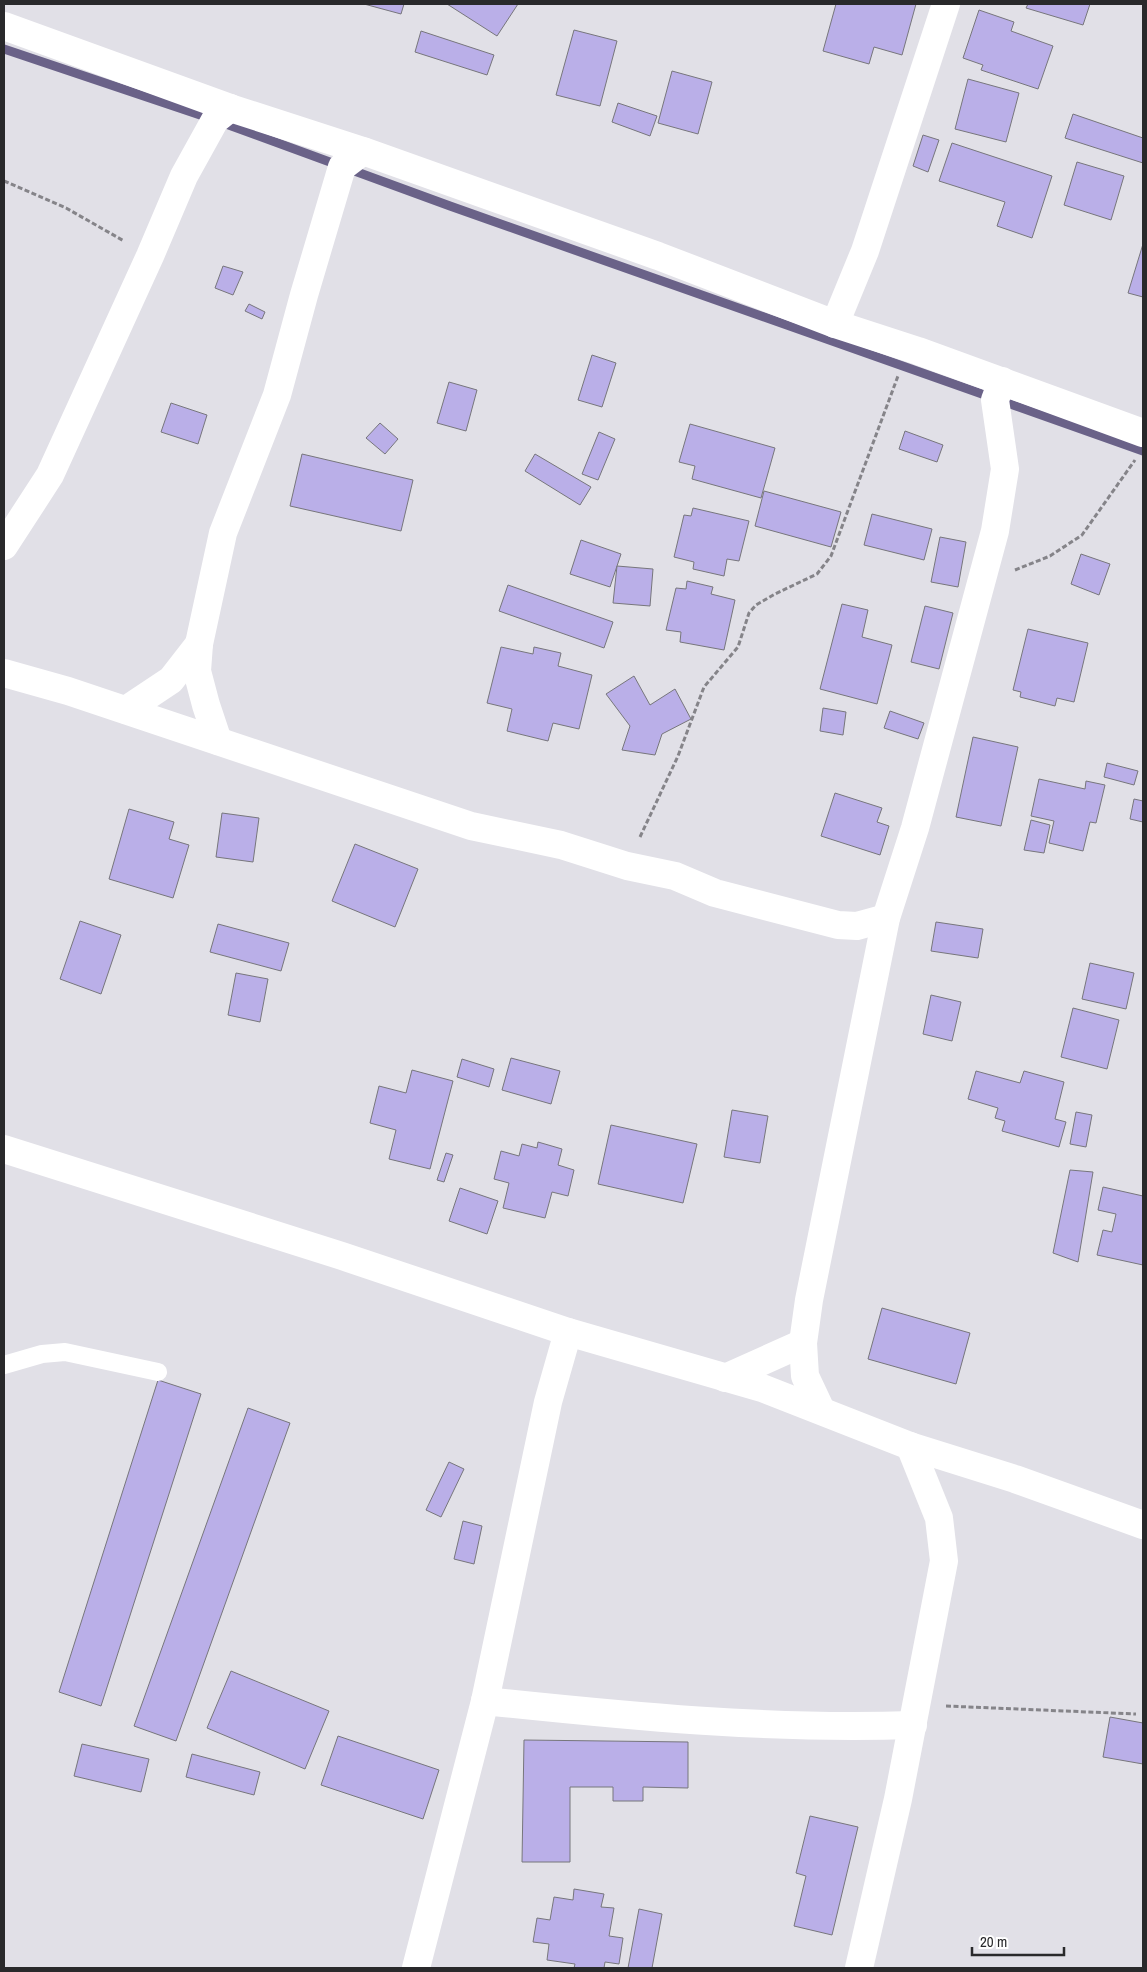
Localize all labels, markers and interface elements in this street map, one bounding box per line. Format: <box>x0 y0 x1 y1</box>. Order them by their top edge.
scale bar <box>972 1924 1064 1956</box>
text: 20 m <box>980 1931 1007 1952</box>

